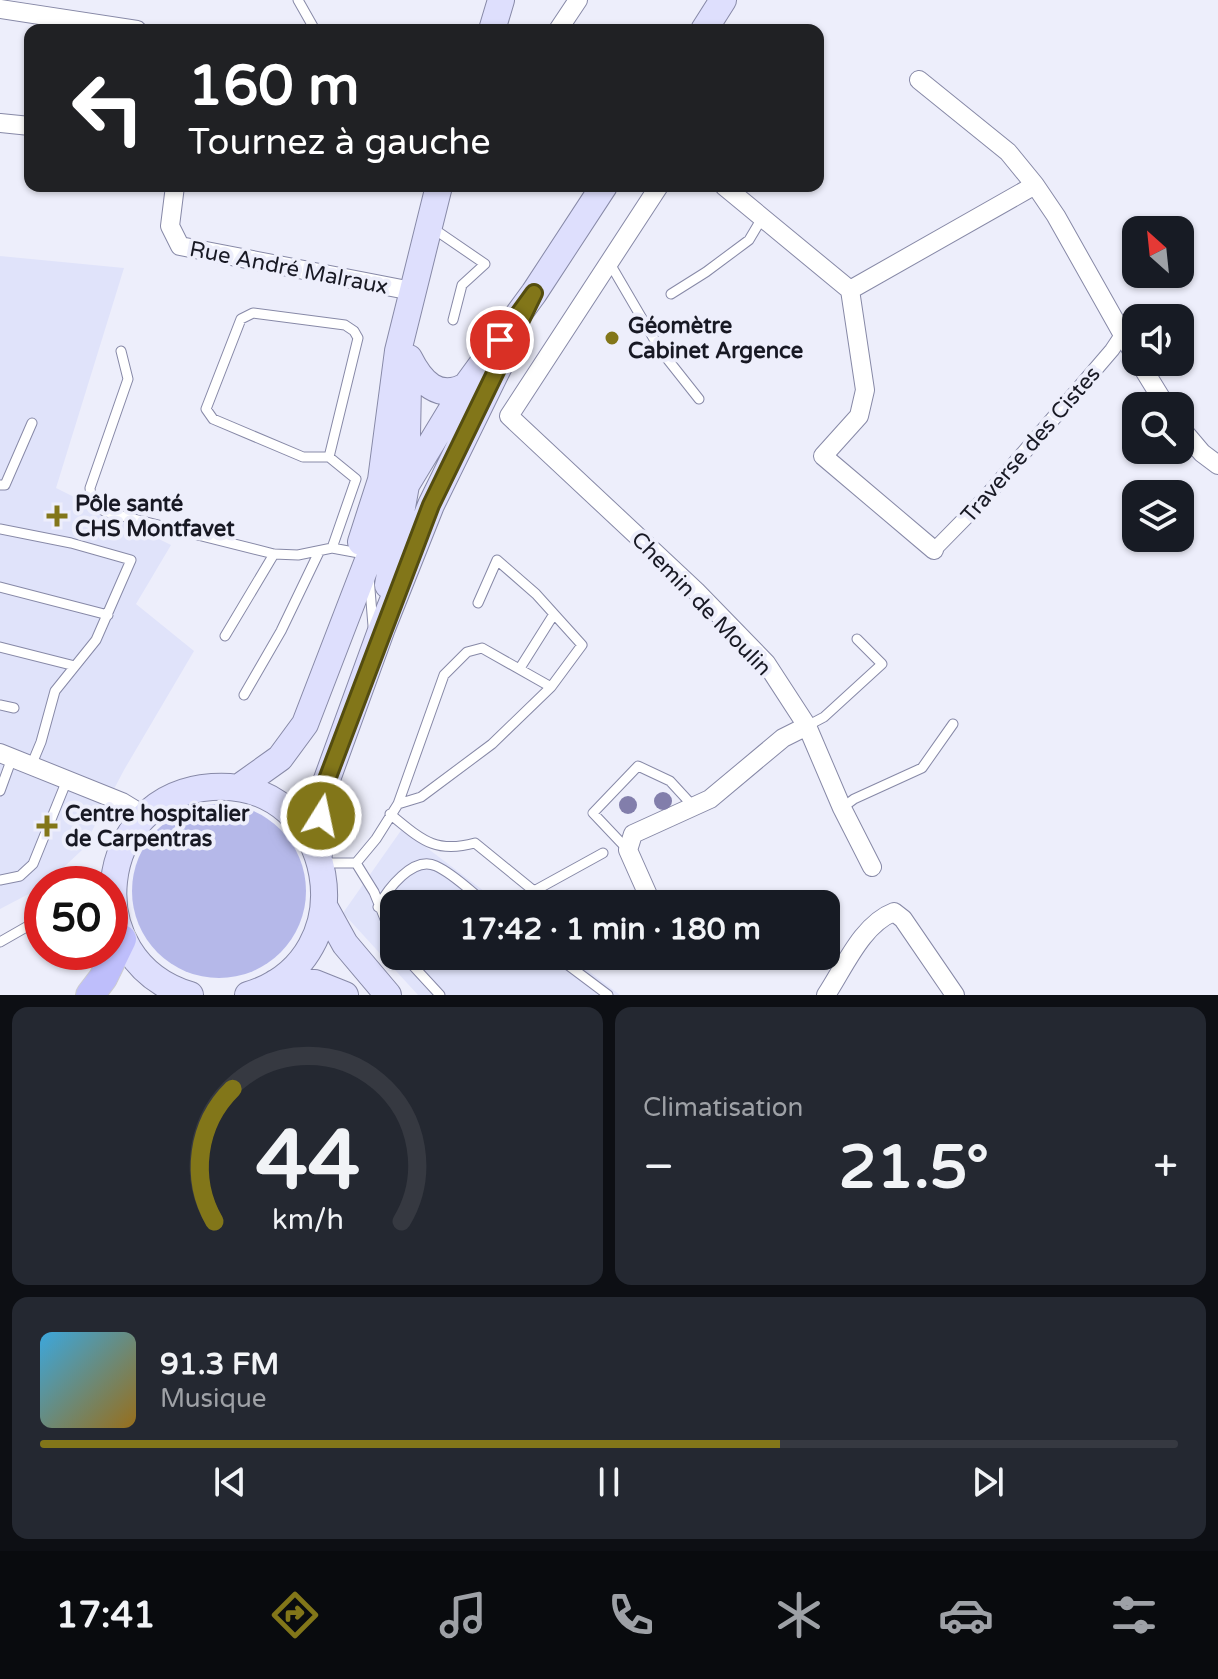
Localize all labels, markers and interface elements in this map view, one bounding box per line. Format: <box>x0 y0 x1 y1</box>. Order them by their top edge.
text: 160 m <box>188 53 359 120</box>
icon: left <box>56 56 160 160</box>
text: Tournez à gauche <box>188 121 491 164</box>
north arrow <box>1122 216 1194 288</box>
map controls <box>1122 216 1194 552</box>
street label: Rue André Malraux <box>187 236 390 300</box>
button: sound <box>1122 304 1194 376</box>
pin <box>466 306 534 374</box>
place label: Géomètre Cabinet Argence <box>628 313 803 364</box>
icon: arrive <box>478 318 522 362</box>
marker: Géomètre Cabinet Argence <box>603 329 621 347</box>
street label: Traverse des Cistes <box>956 361 1106 528</box>
button: search <box>1122 392 1194 464</box>
button: layers <box>1122 480 1194 552</box>
place label: Pôle santé CHS Montfavet <box>75 491 235 542</box>
marker: Pôle santé CHS Montfavet <box>46 505 68 527</box>
street label: Chemin de Moulin <box>626 526 777 681</box>
position arrow <box>279 774 363 858</box>
place label: Centre hospitalier de Carpentras <box>65 801 250 852</box>
marker: Centre hospitalier de Carpentras <box>36 815 58 837</box>
speed limit sign: 50 <box>24 866 128 970</box>
text: 17:42 · 1 min · 180 m <box>459 911 761 948</box>
text: Climatisation <box>643 1092 803 1123</box>
text: 44 <box>255 1112 360 1212</box>
text: 21.5° <box>839 1132 989 1204</box>
text: − <box>643 1141 674 1194</box>
text: + <box>1153 1141 1178 1194</box>
text: km/h <box>272 1203 343 1237</box>
text: 91.3 FM <box>160 1346 279 1383</box>
text: Musique <box>160 1383 267 1414</box>
icon: previous <box>208 1460 252 1504</box>
icon: pause <box>587 1460 631 1504</box>
icon: next <box>966 1460 1010 1504</box>
icon: directions <box>267 1587 323 1643</box>
icon: music <box>435 1587 491 1643</box>
icon: phone <box>603 1587 659 1643</box>
icon: climate <box>771 1587 827 1643</box>
icon: car <box>938 1587 994 1643</box>
icon: filters <box>1106 1587 1162 1643</box>
text: 17:41 <box>56 1594 156 1637</box>

